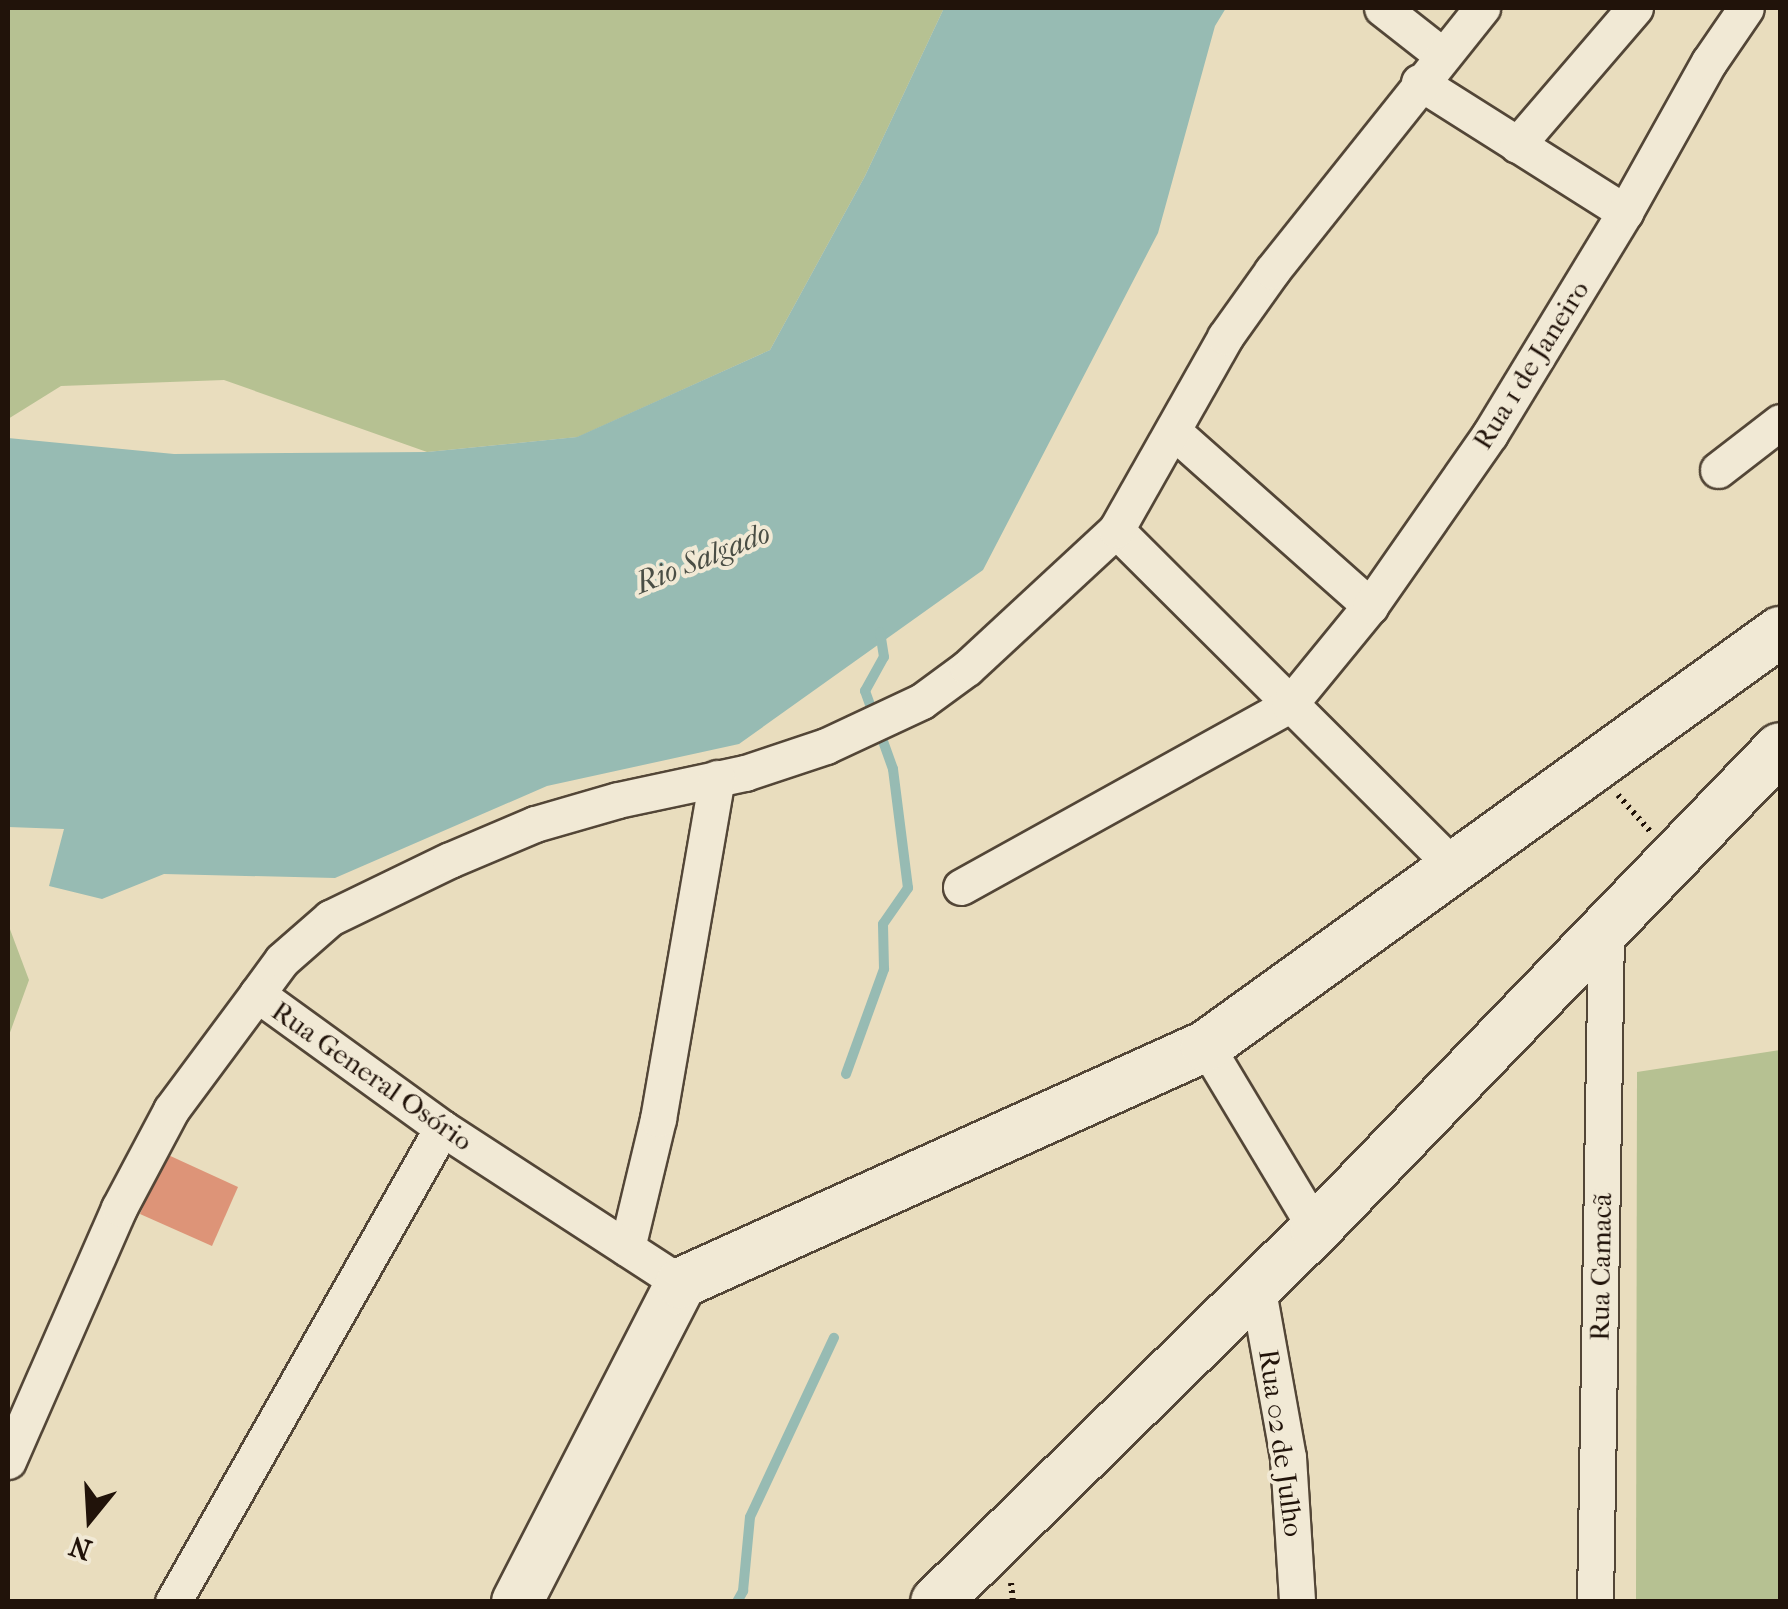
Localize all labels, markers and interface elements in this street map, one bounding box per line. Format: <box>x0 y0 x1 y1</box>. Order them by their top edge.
street label: Rua 1 de Janeiro <box>1466 274 1596 456</box>
water label: Rio Salgado <box>630 516 776 602</box>
street label: Rua General Osório <box>265 994 479 1158</box>
street label: Rua Camacã <box>1583 1193 1619 1341</box>
street label: Rua 02 de Julho <box>1251 1347 1311 1539</box>
north arrow <box>40 1469 140 1569</box>
text: N <box>65 1529 96 1567</box>

